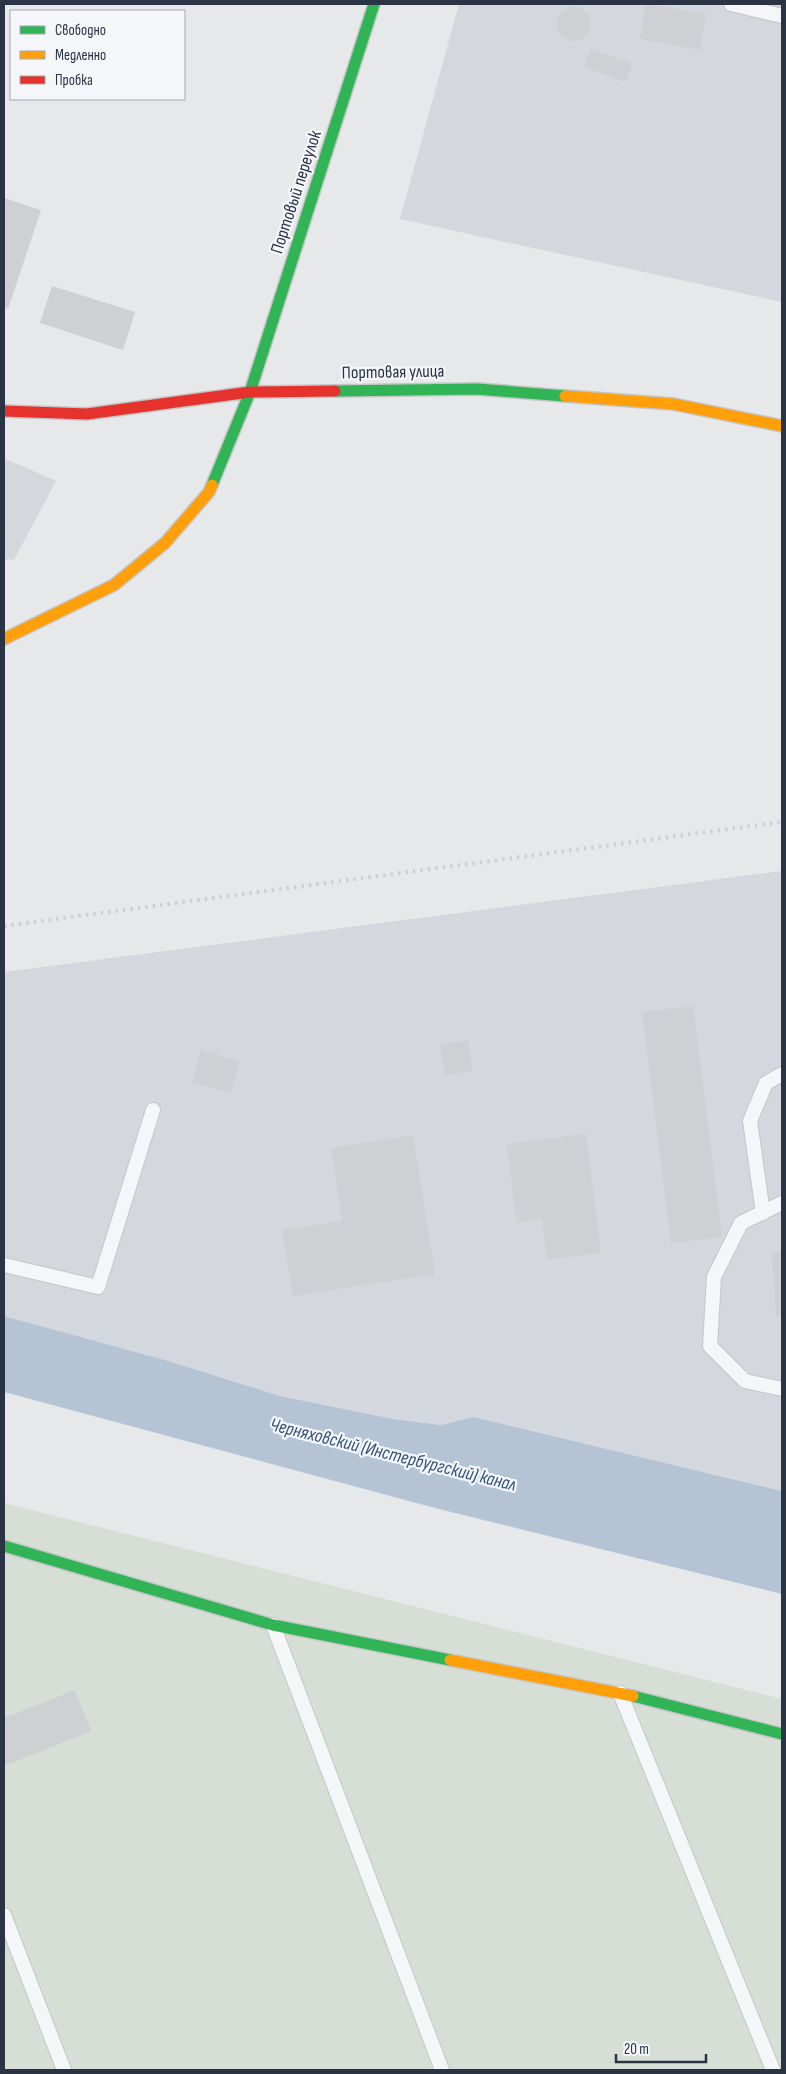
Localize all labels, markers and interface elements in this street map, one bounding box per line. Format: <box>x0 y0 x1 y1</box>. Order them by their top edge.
legend <box>10 10 185 100</box>
text: Свободно <box>55 21 106 40</box>
text: Медленно <box>55 46 106 65</box>
text: Пробка <box>55 71 93 90</box>
street label: Портовый переулок <box>266 128 326 256</box>
street label: Портовая улица <box>342 361 445 383</box>
water label: Черняховский (Инстербургский) канал <box>267 1413 519 1497</box>
scale bar <box>616 2032 706 2064</box>
text: 20 m <box>624 2040 649 2059</box>

